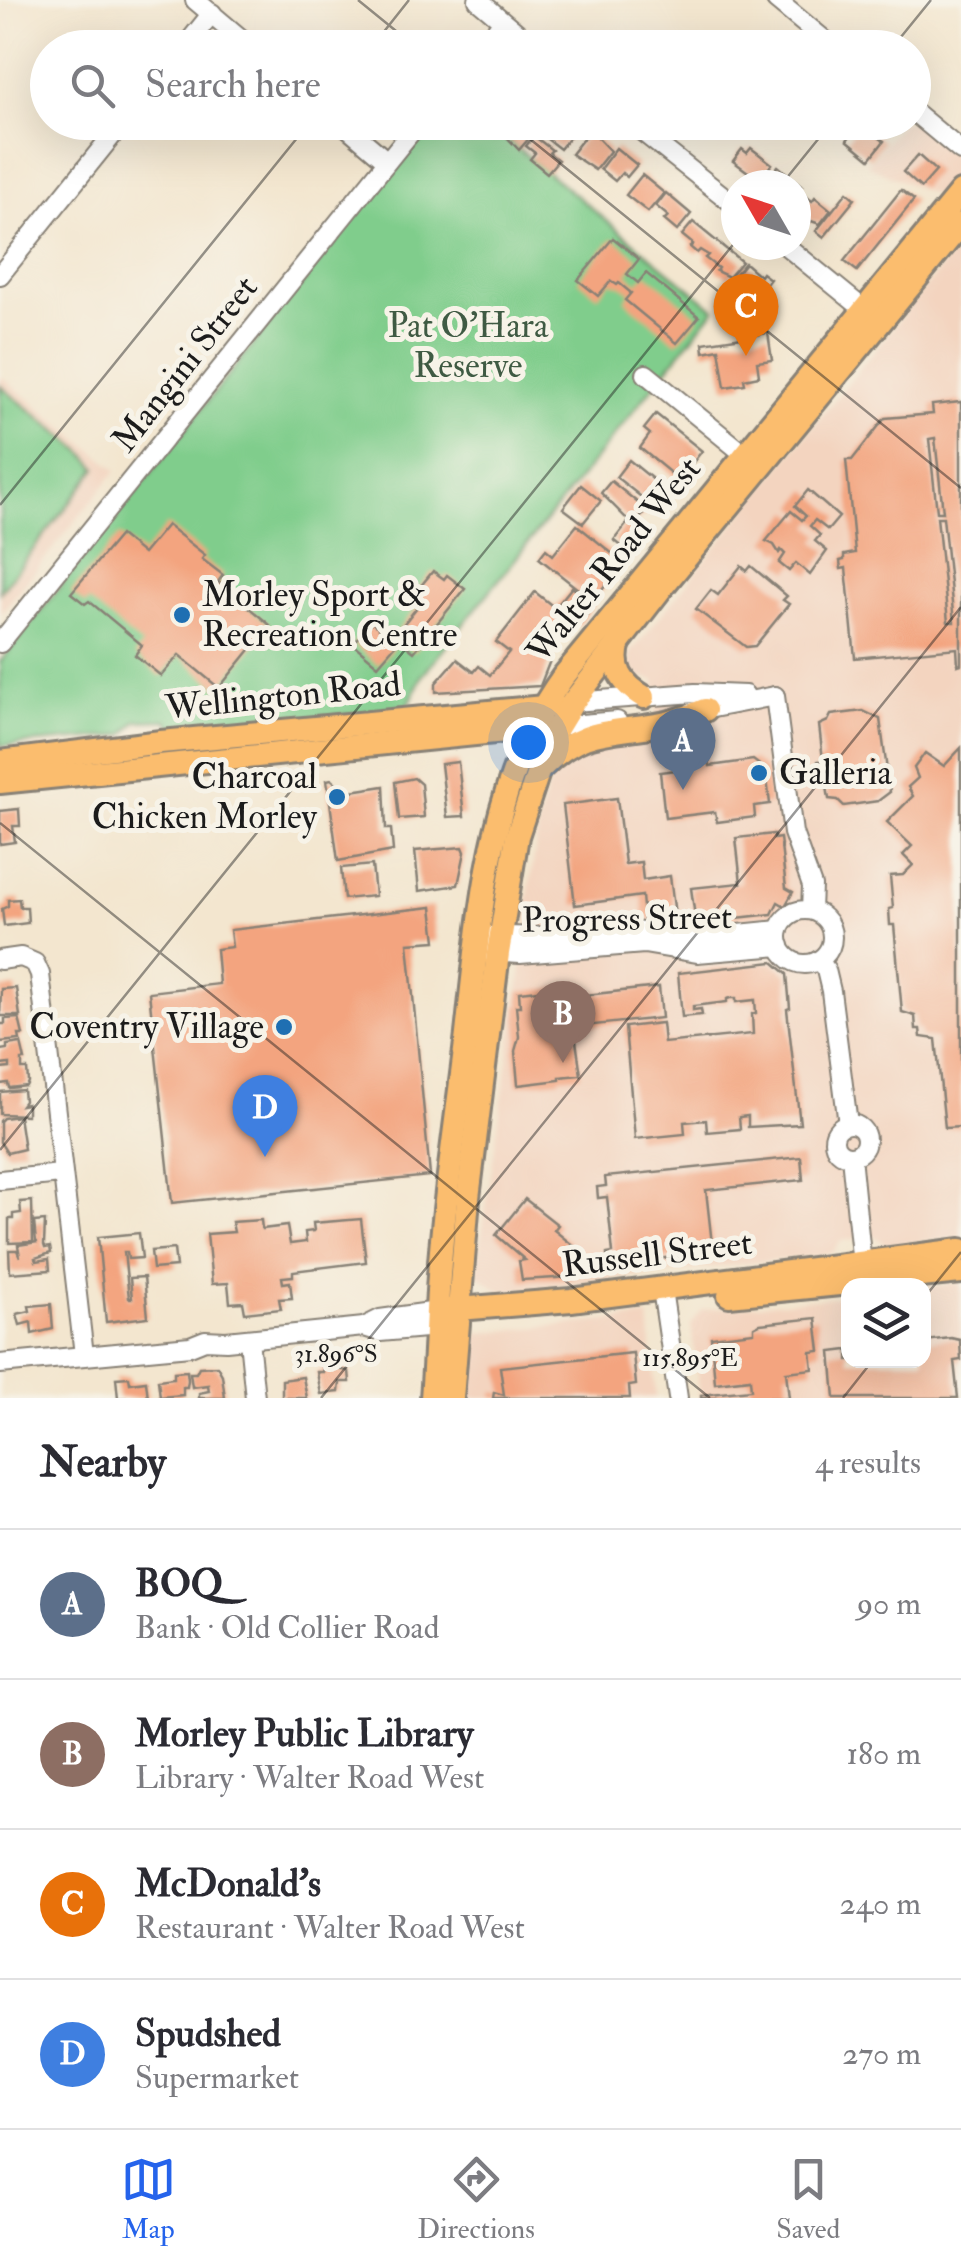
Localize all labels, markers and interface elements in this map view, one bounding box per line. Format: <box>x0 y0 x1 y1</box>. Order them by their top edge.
search box <box>30 30 931 140</box>
icon: search <box>65 58 120 113</box>
text: Search here <box>145 61 321 109</box>
north arrow <box>721 170 811 260</box>
street label: Mangini Street <box>102 267 268 461</box>
pin: C <box>714 274 778 356</box>
park label: Pat O'Hara Reserve <box>388 304 549 388</box>
street label: Walter Road West <box>517 448 711 673</box>
place label: Morley Sport & Recreation Centre <box>202 573 457 657</box>
marker: Morley Sport & Recreation Centre <box>171 604 193 626</box>
street label: Wellington Road <box>162 662 403 730</box>
pin: A <box>650 708 716 790</box>
your location <box>503 717 554 768</box>
place label: Galleria <box>779 751 893 795</box>
place label: Charcoal Chicken Morley <box>92 755 318 839</box>
marker: Galleria <box>748 762 770 784</box>
marker: Charcoal Chicken Morley <box>326 786 348 808</box>
street label: Progress Street <box>521 895 733 943</box>
pin: B <box>530 980 596 1063</box>
place label: Coventry Village <box>29 1005 264 1049</box>
marker: Coventry Village <box>273 1016 295 1038</box>
pin: D <box>232 1074 298 1157</box>
street label: Russell Street <box>559 1221 755 1287</box>
map controls <box>841 1278 931 1368</box>
button: layers <box>841 1278 931 1368</box>
text: 31.896°S <box>294 1339 378 1370</box>
text: 115.895°E <box>642 1343 738 1374</box>
text: Nearby <box>40 1437 166 1489</box>
text: 4 results <box>815 1443 921 1483</box>
text: BOQ <box>135 1560 223 1608</box>
text: A <box>62 1584 83 1624</box>
text: 90 m <box>857 1584 921 1624</box>
text: Bank · Old Collier Road <box>135 1608 440 1648</box>
text: Morley Public Library <box>135 1710 473 1758</box>
text: B <box>62 1734 83 1774</box>
text: 180 m <box>847 1734 921 1774</box>
text: Library · Walter Road West <box>135 1758 484 1798</box>
text: McDonald's <box>135 1860 321 1908</box>
text: C <box>61 1884 84 1924</box>
text: 240 m <box>840 1884 921 1924</box>
text: Restaurant · Walter Road West <box>135 1908 525 1948</box>
text: Spudshed <box>135 2010 281 2058</box>
text: D <box>59 2034 86 2074</box>
text: 270 m <box>842 2034 921 2074</box>
text: Supermarket <box>135 2058 299 2098</box>
tab: Map <box>121 2152 176 2247</box>
tab: Directions <box>417 2152 535 2247</box>
tab: Saved <box>776 2152 840 2247</box>

